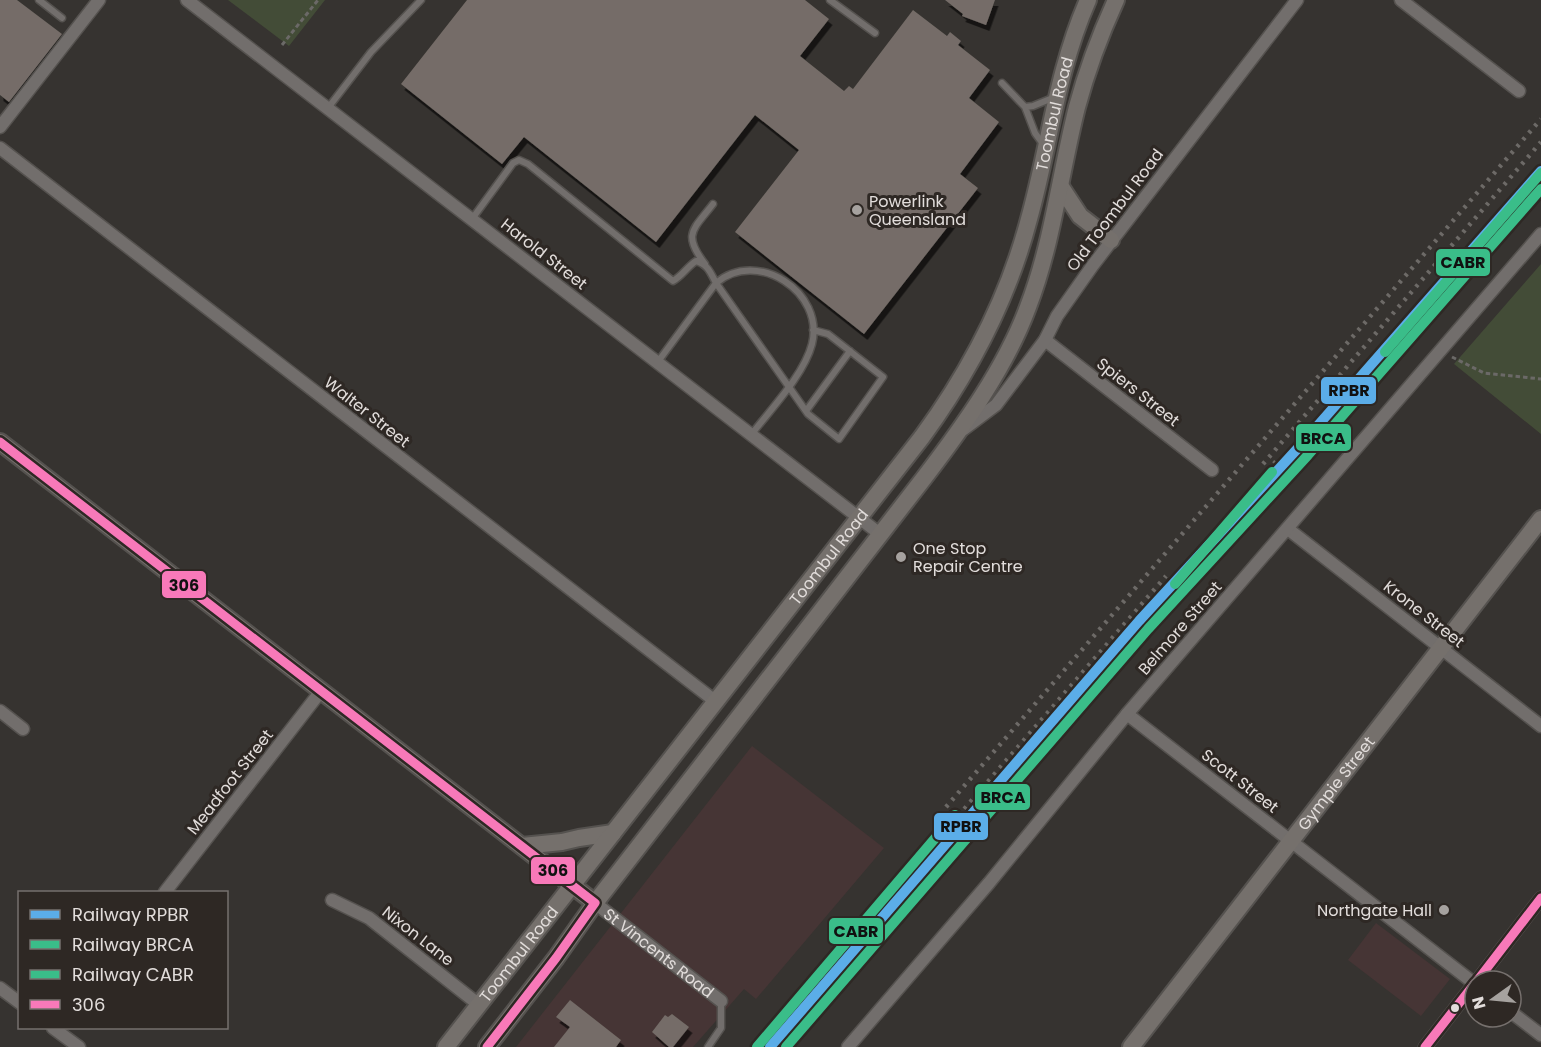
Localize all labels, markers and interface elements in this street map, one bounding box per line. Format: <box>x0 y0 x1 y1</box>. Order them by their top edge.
street label: Toombul Road <box>1030 54 1078 173</box>
street label: Old Toombul Road <box>1061 144 1169 276</box>
place label: Powerlink Queensland <box>869 190 966 231</box>
marker: Powerlink Queensland <box>850 203 864 217</box>
street label: Harold Street <box>496 213 592 295</box>
line badge: CABR <box>1435 248 1491 277</box>
text: CABR <box>1441 251 1485 274</box>
street label: Spiers Street <box>1092 352 1184 432</box>
street label: Walter Street <box>319 371 415 453</box>
line badge: RPBR <box>1320 376 1377 405</box>
text: RPBR <box>1328 379 1370 402</box>
line badge: BRCA <box>1295 423 1352 452</box>
text: BRCA <box>1301 427 1346 450</box>
street label: Toombul Road <box>784 504 874 610</box>
place label: One Stop Repair Centre <box>913 537 1023 578</box>
marker: One Stop Repair Centre <box>894 550 908 564</box>
line badge: 306 <box>161 570 207 599</box>
text: 306 <box>169 574 199 597</box>
street label: Krone Street <box>1379 575 1469 653</box>
street label: Belmore Street <box>1133 576 1227 680</box>
street label: Meadfoot Street <box>182 724 279 840</box>
street label: Gympie Street <box>1292 731 1380 835</box>
street label: Scott Street <box>1197 744 1284 819</box>
line badge: BRCA <box>974 783 1031 811</box>
text: BRCA <box>981 786 1026 809</box>
line badge: RPBR <box>933 812 989 841</box>
text: RPBR <box>940 815 982 838</box>
line badge: 306 <box>530 856 576 885</box>
text: 306 <box>538 859 568 882</box>
legend <box>18 891 228 1029</box>
place label: Northgate Hall <box>1317 899 1432 922</box>
street label: Nixon Lane <box>377 901 459 971</box>
street label: Toombul Road <box>474 901 564 1007</box>
text: Railway RPBR <box>72 902 189 927</box>
street label: St Vincents Road <box>599 902 719 1003</box>
marker: Northgate Hall <box>1437 903 1451 917</box>
line badge: CABR <box>828 917 884 945</box>
text: CABR <box>834 920 878 943</box>
text: Railway BRCA <box>72 932 194 957</box>
text: Railway CABR <box>72 962 194 987</box>
north arrow <box>1463 969 1523 1029</box>
text: 306 <box>72 992 105 1017</box>
text: N <box>1466 994 1492 1012</box>
unlabelled marker <box>1449 1002 1461 1014</box>

